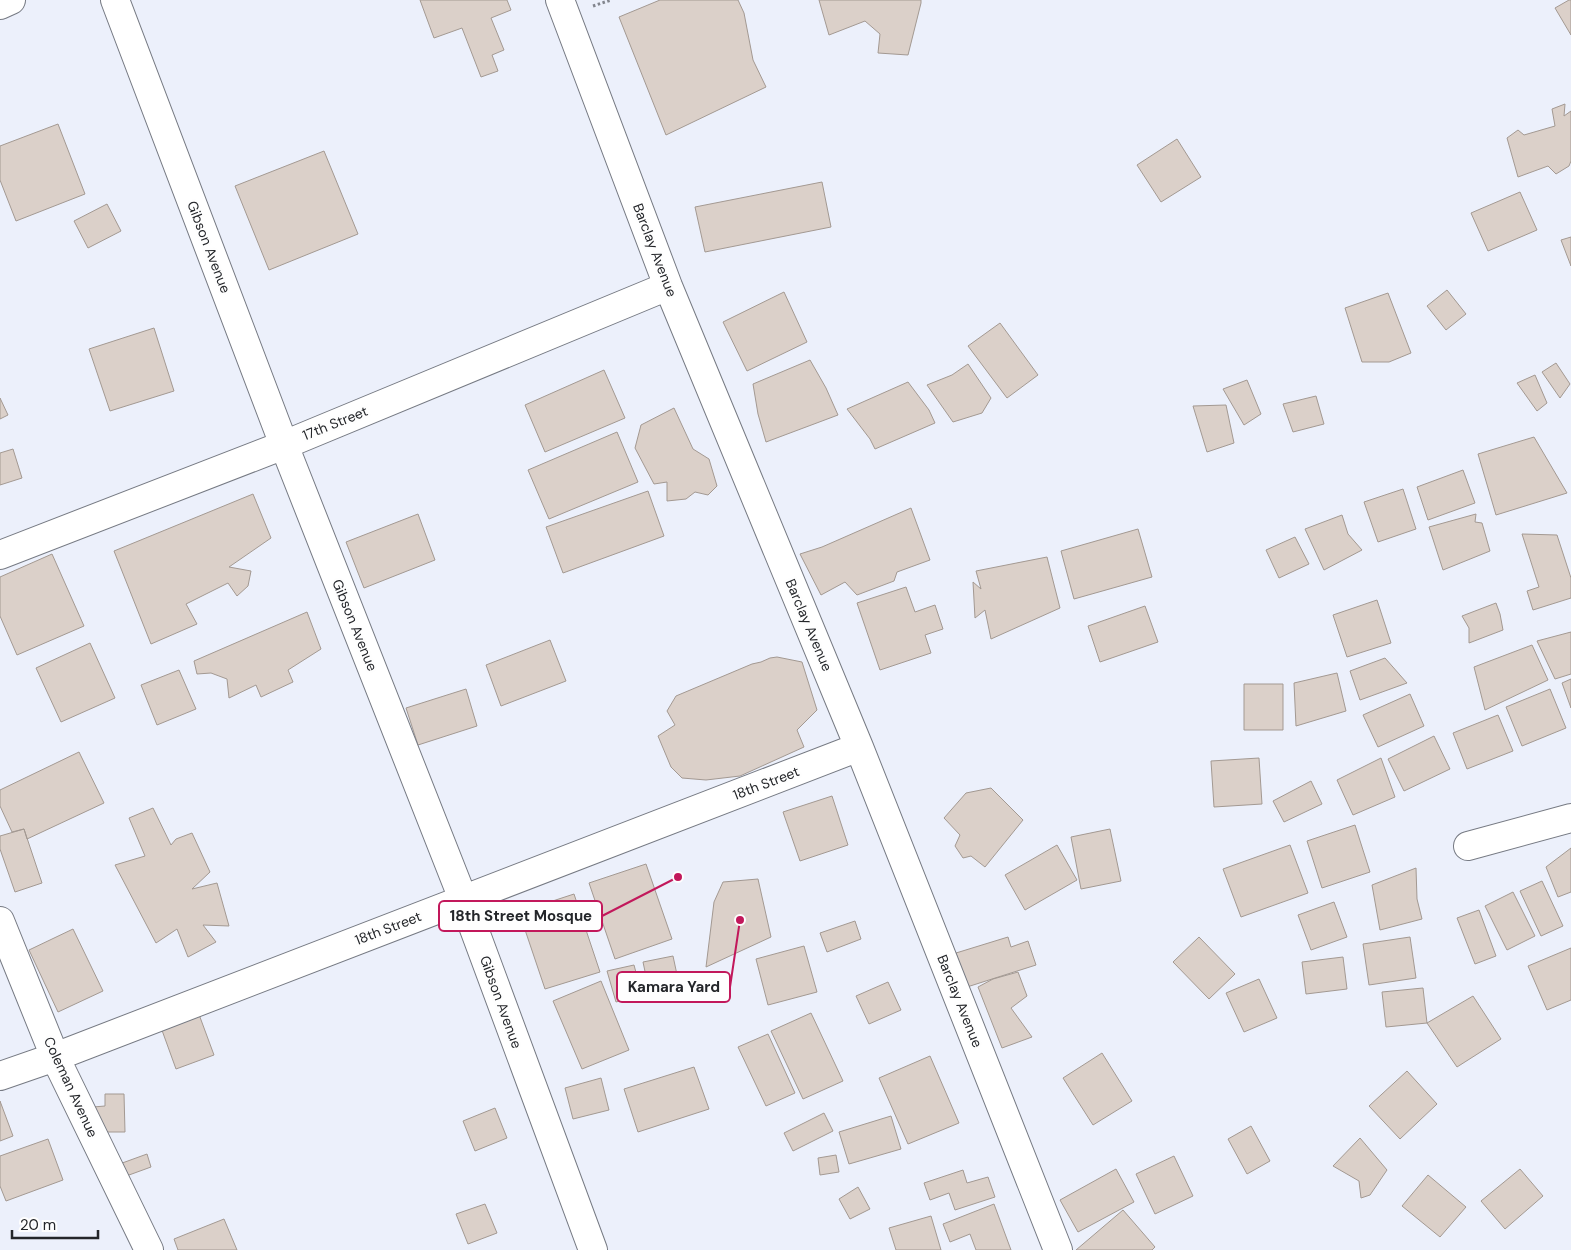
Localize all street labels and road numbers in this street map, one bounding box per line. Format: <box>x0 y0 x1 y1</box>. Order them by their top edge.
street label: Gibson Avenue <box>183 198 235 296</box>
street label: Barclay Avenue <box>629 201 681 299</box>
street label: 17th Street <box>300 402 370 444</box>
street label: Gibson Avenue <box>328 576 382 674</box>
street label: Barclay Avenue <box>781 576 837 674</box>
street label: 18th Street <box>730 762 802 804</box>
street label: 18th Street <box>352 907 424 949</box>
street label: Barclay Avenue <box>933 952 987 1050</box>
street label: Gibson Avenue <box>476 953 526 1051</box>
street label: Coleman Avenue <box>40 1034 102 1140</box>

